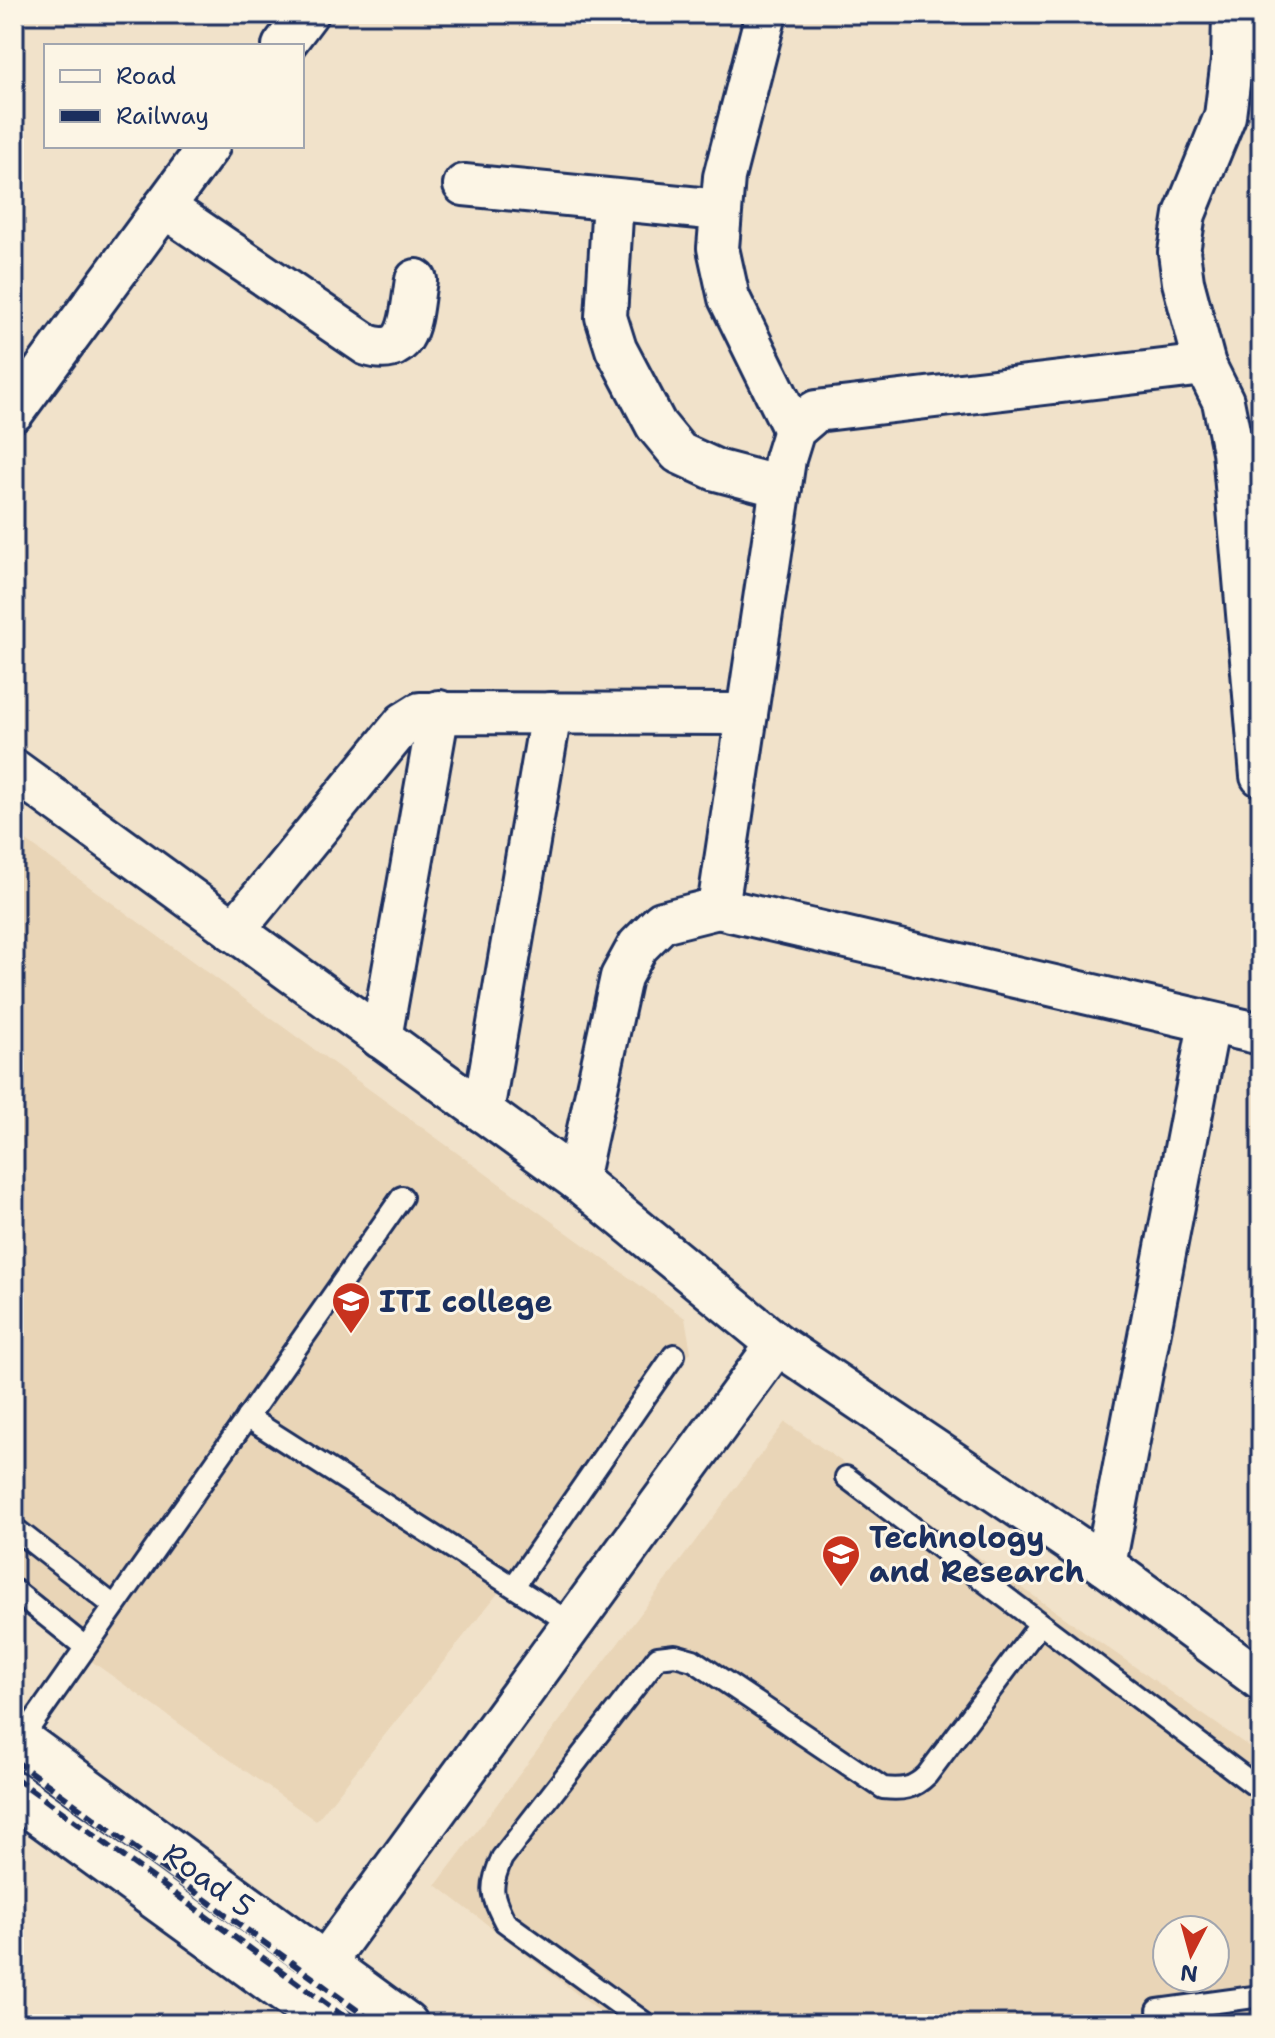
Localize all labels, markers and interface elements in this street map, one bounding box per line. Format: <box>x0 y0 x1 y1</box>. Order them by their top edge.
legend <box>44 44 304 148</box>
text: Road <box>116 60 176 92</box>
text: Railway <box>116 100 209 132</box>
school or university icon: ITI college <box>330 1280 372 1335</box>
place label: ITI college <box>379 1281 552 1322</box>
place label: Technology and Research <box>869 1517 1084 1592</box>
school or university icon: Technology and Research <box>820 1533 862 1588</box>
street label: Road 5 <box>155 1833 263 1927</box>
north arrow <box>1151 1914 1231 1994</box>
text: N <box>1179 1958 1199 1989</box>

